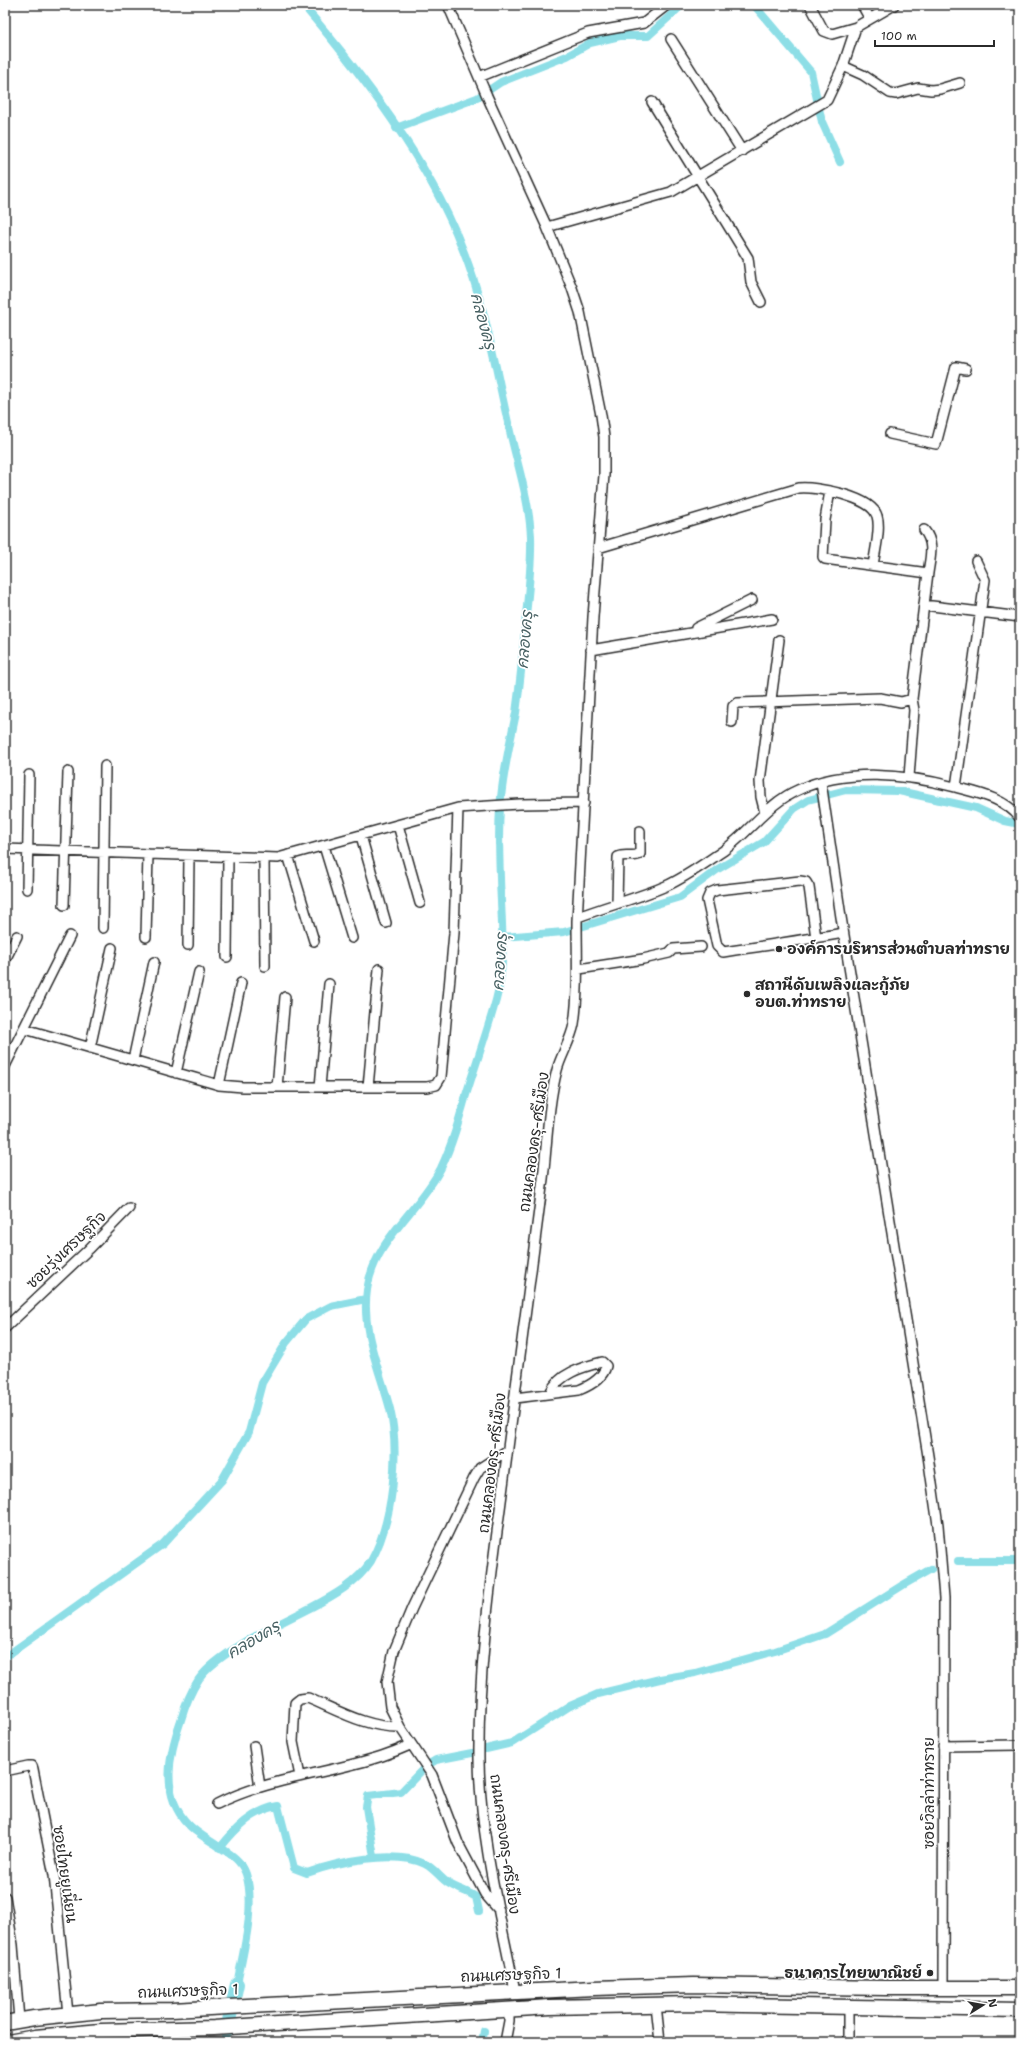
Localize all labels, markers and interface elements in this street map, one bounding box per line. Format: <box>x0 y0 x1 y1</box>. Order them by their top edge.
scale bar <box>875 22 994 48</box>
text: 100 m <box>881 28 917 44</box>
water label: คลองครุ <box>464 290 502 354</box>
water label: คลองครุ <box>512 609 540 670</box>
water label: คลองครุ <box>487 931 514 992</box>
place label: องค์การบริหารส่วนตำบลท่าทราย <box>787 939 1010 959</box>
marker: องค์การบริหารส่วนตำบลท่าทราย <box>774 944 784 954</box>
place label: สถานีดับเพลิงและกู้ภัย อบต.ท่าทราย <box>755 975 910 1012</box>
marker: สถานีดับเพลิงและกู้ภัย อบต.ท่าทราย <box>742 989 752 999</box>
street label: ถนนคลองครุ-ศรีเมือง <box>514 1071 555 1214</box>
street label: ซอยรุ่งเศรษฐกิจ <box>22 1207 111 1294</box>
street label: ถนนคลองครุ-ศรีเมือง <box>473 1392 512 1535</box>
water label: คลองครุ <box>223 1615 286 1665</box>
street label: ซอยวิลล่าท่าทราย <box>919 1737 939 1849</box>
street label: ถนนคลองครุ-ศรีเมือง <box>484 1773 525 1916</box>
street label: ซอยไทยยูเนี่ยน <box>47 1823 86 1925</box>
street label: ถนนเศรษฐกิจ 1 <box>460 1963 562 1987</box>
place label: ธนาคารไทยพาณิชย์ <box>784 1963 922 1983</box>
marker: ธนาคารไทยพาณิชย์ <box>925 1968 935 1978</box>
street label: ถนนเศรษฐกิจ 1 <box>137 1979 239 2003</box>
north arrow <box>963 1985 1003 2025</box>
text: N <box>984 1997 1001 2009</box>

